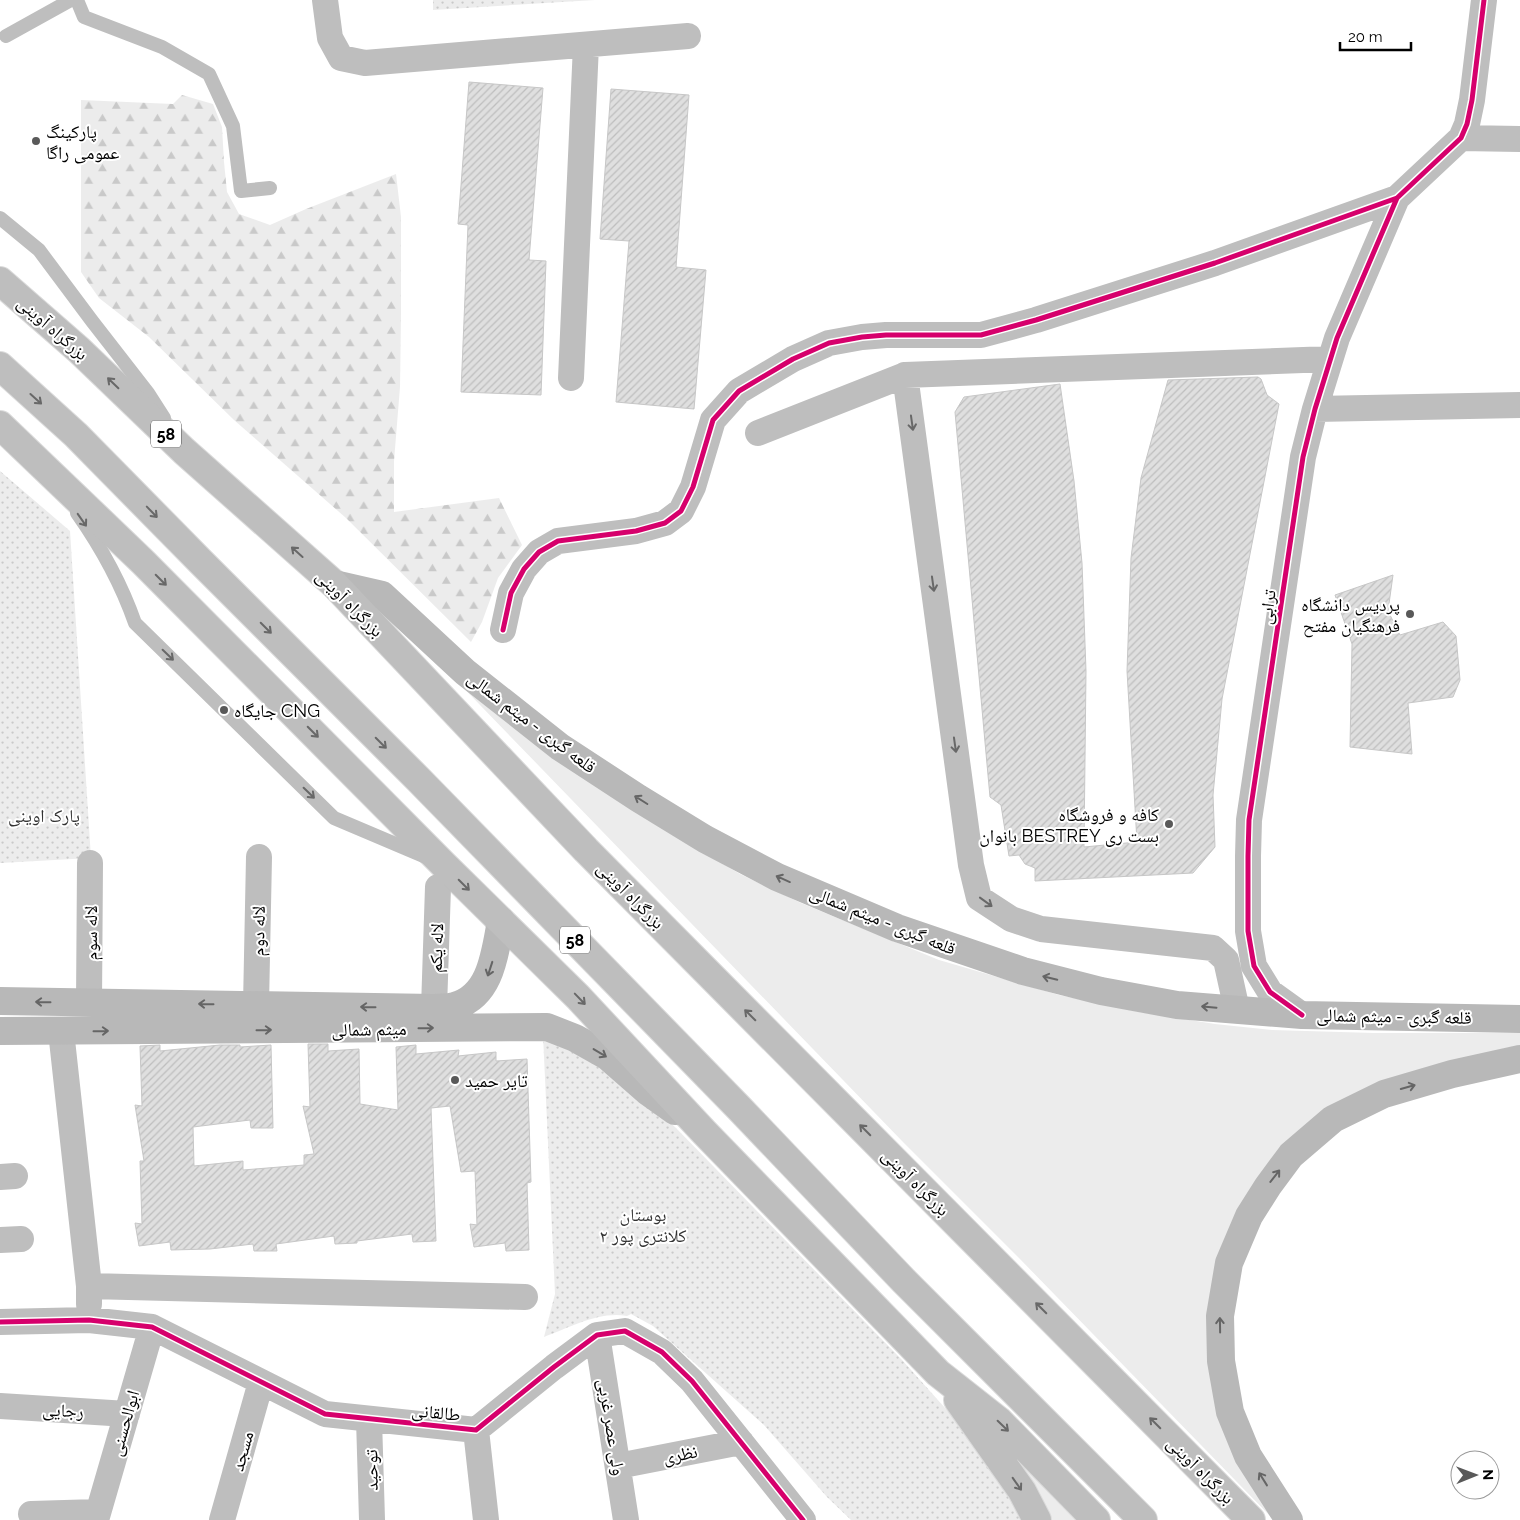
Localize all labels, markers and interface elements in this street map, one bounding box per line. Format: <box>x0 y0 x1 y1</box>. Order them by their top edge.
scale bar <box>1340 20 1411 52</box>
text: 20 m <box>1348 28 1383 46</box>
place label: پارکینگ عمومی راگا <box>46 121 119 164</box>
marker: پارکینگ عمومی راگا <box>30 135 42 147</box>
street label: بزرگراه آوینی <box>13 292 93 365</box>
one-way arrow <box>107 377 120 389</box>
one-way arrow <box>30 393 43 405</box>
one-way arrow <box>907 415 917 431</box>
road number: 58 <box>151 420 181 448</box>
one-way arrow <box>146 506 158 519</box>
one-way arrow <box>77 513 87 527</box>
one-way arrow <box>291 546 304 558</box>
street label: بزرگراه آوینی <box>311 565 388 642</box>
one-way arrow <box>155 574 167 586</box>
one-way arrow <box>928 576 938 592</box>
street label: ترابی <box>1254 588 1281 626</box>
place label: پردیس دانشگاه فرهنگیان مفتح <box>1301 594 1400 638</box>
marker: پردیس دانشگاه فرهنگیان مفتح <box>1404 608 1416 620</box>
one-way arrow <box>260 622 273 634</box>
one-way arrow <box>162 649 174 661</box>
street label: قلعه گبری - میثم شمالی <box>462 667 600 779</box>
place label: جایگاه CNG <box>234 700 320 721</box>
marker: جایگاه CNG <box>218 704 230 716</box>
one-way arrow <box>307 726 319 738</box>
one-way arrow <box>375 737 388 749</box>
one-way arrow <box>950 737 960 753</box>
one-way arrow <box>303 787 315 799</box>
one-way arrow <box>634 794 648 805</box>
place label: کافه و فروشگاه بانوان BESTREY بست ری <box>979 804 1160 847</box>
park label: پارک اوینی <box>8 805 80 827</box>
marker: کافه و فروشگاه بانوان BESTREY بست ری <box>1163 818 1175 830</box>
street label: بزرگراه آوینی <box>592 857 669 934</box>
one-way arrow <box>776 874 791 884</box>
one-way arrow <box>458 879 470 891</box>
street label: قلعه گبری - میثم شمالی <box>806 881 959 961</box>
one-way arrow <box>979 897 993 907</box>
street label: لاله سوم <box>80 906 103 960</box>
street label: لاله دوم <box>247 906 271 956</box>
street label: لاله یکم <box>425 923 449 973</box>
road number: 58 <box>560 926 590 954</box>
one-way arrow <box>485 960 495 976</box>
one-way arrow <box>1042 973 1058 982</box>
one-way arrow <box>574 993 586 1005</box>
one-way arrow <box>35 997 52 1007</box>
one-way arrow <box>198 999 214 1009</box>
one-way arrow <box>360 1002 376 1012</box>
one-way arrow <box>1201 1003 1217 1012</box>
street label: قلعه گبری - میثم شمالی <box>1316 1004 1472 1030</box>
one-way arrow <box>744 1009 756 1021</box>
street label: میثم شمالی <box>331 1018 407 1042</box>
one-way arrow <box>418 1023 434 1033</box>
one-way arrow <box>255 1025 271 1035</box>
one-way arrow <box>92 1026 109 1036</box>
one-way arrow <box>593 1048 607 1058</box>
place label: تایر حمید <box>465 1070 528 1091</box>
marker: تایر حمید <box>449 1074 461 1086</box>
one-way arrow <box>1399 1082 1415 1092</box>
one-way arrow <box>859 1124 871 1137</box>
street label: بزرگراه آوینی <box>877 1144 954 1221</box>
one-way arrow <box>1270 1170 1281 1183</box>
park label: بوستان کلانتری پور ۲ <box>599 1204 687 1247</box>
one-way arrow <box>1035 1302 1047 1314</box>
one-way arrow <box>1215 1318 1225 1334</box>
street label: ولی عصر غربی <box>593 1377 630 1477</box>
street label: ابوالحسنی <box>105 1388 144 1459</box>
street label: رجایی <box>42 1398 84 1423</box>
street label: طالقانی <box>410 1399 462 1426</box>
one-way arrow <box>1149 1417 1161 1429</box>
one-way arrow <box>996 1420 1009 1432</box>
street label: مسجد <box>226 1429 258 1473</box>
street label: بزرگراه آوینی <box>1162 1432 1239 1509</box>
street label: نظری <box>661 1440 699 1469</box>
street label: توحید <box>360 1449 382 1491</box>
north arrow <box>1450 1450 1500 1500</box>
text: N <box>1480 1469 1496 1480</box>
one-way arrow <box>1257 1473 1267 1487</box>
one-way arrow <box>1012 1477 1022 1491</box>

